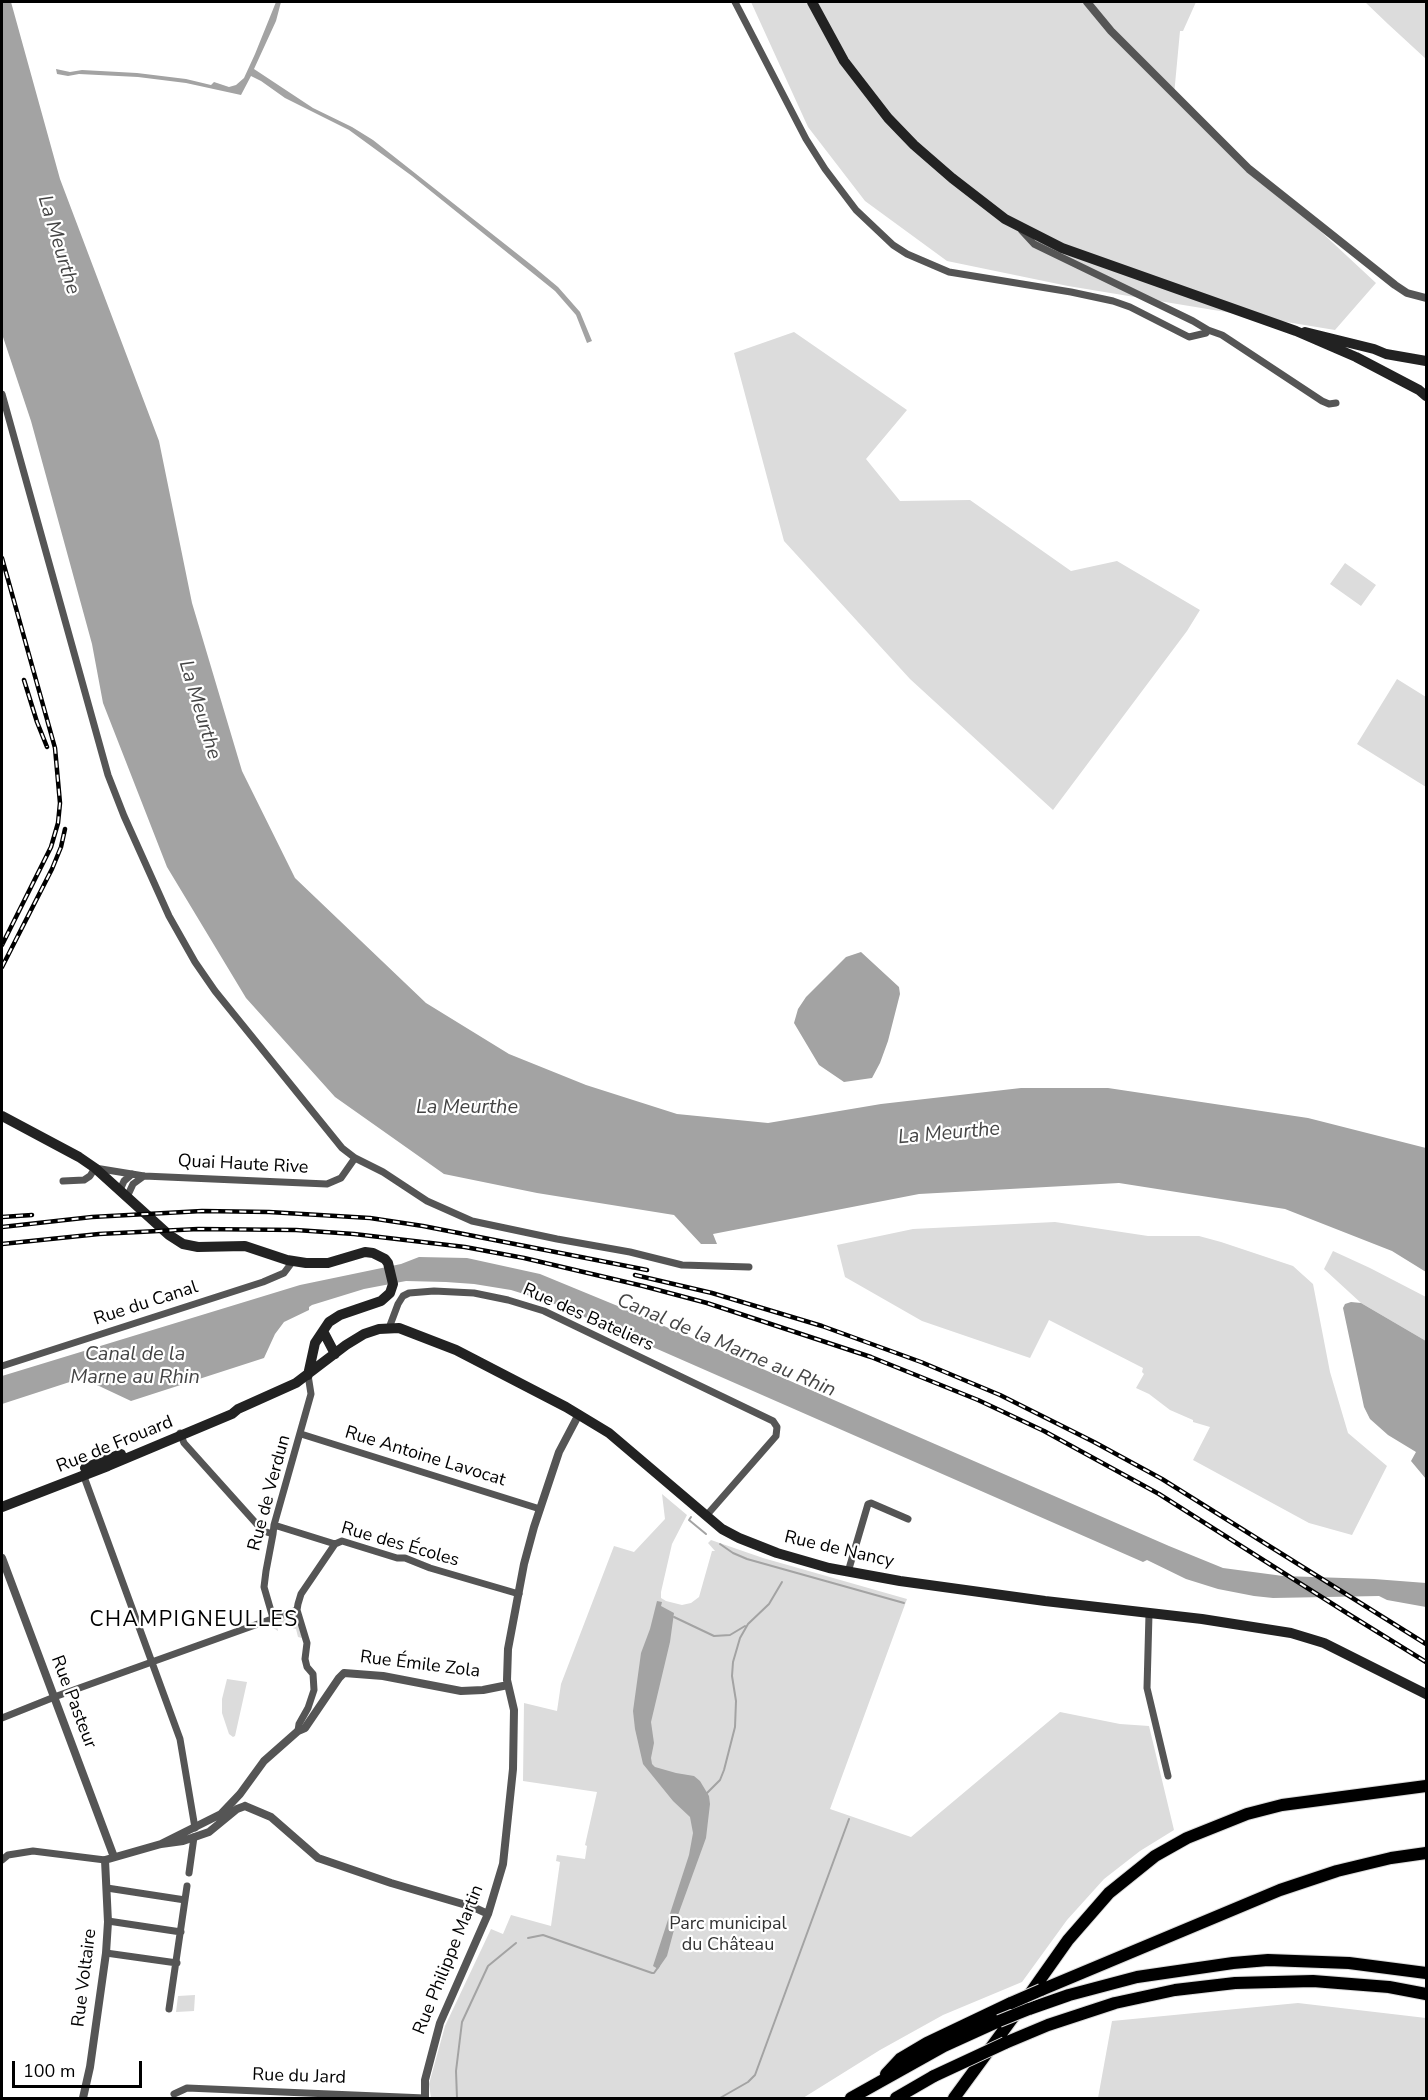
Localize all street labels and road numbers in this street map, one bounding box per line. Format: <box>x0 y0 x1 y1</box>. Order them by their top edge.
street label: Quai Haute Rive <box>177 1151 309 1179</box>
street label: Rue du Canal <box>91 1277 201 1331</box>
street label: Rue des Bateliers <box>519 1279 657 1357</box>
street label: Rue de Frouard <box>54 1412 176 1478</box>
street label: Rue Antoine Lavocat <box>342 1422 508 1492</box>
street label: Rue de Verdun <box>244 1433 296 1553</box>
street label: Rue des Écoles <box>339 1518 461 1572</box>
street label: Rue de Nancy <box>782 1527 896 1573</box>
street label: Rue Émile Zola <box>359 1647 481 1683</box>
street label: Rue Pasteur <box>45 1653 101 1751</box>
street label: Rue Philippe Martin <box>409 1882 489 2038</box>
street label: Rue Voltaire <box>68 1928 102 2028</box>
street label: Rue du Jard <box>252 2065 346 2089</box>

